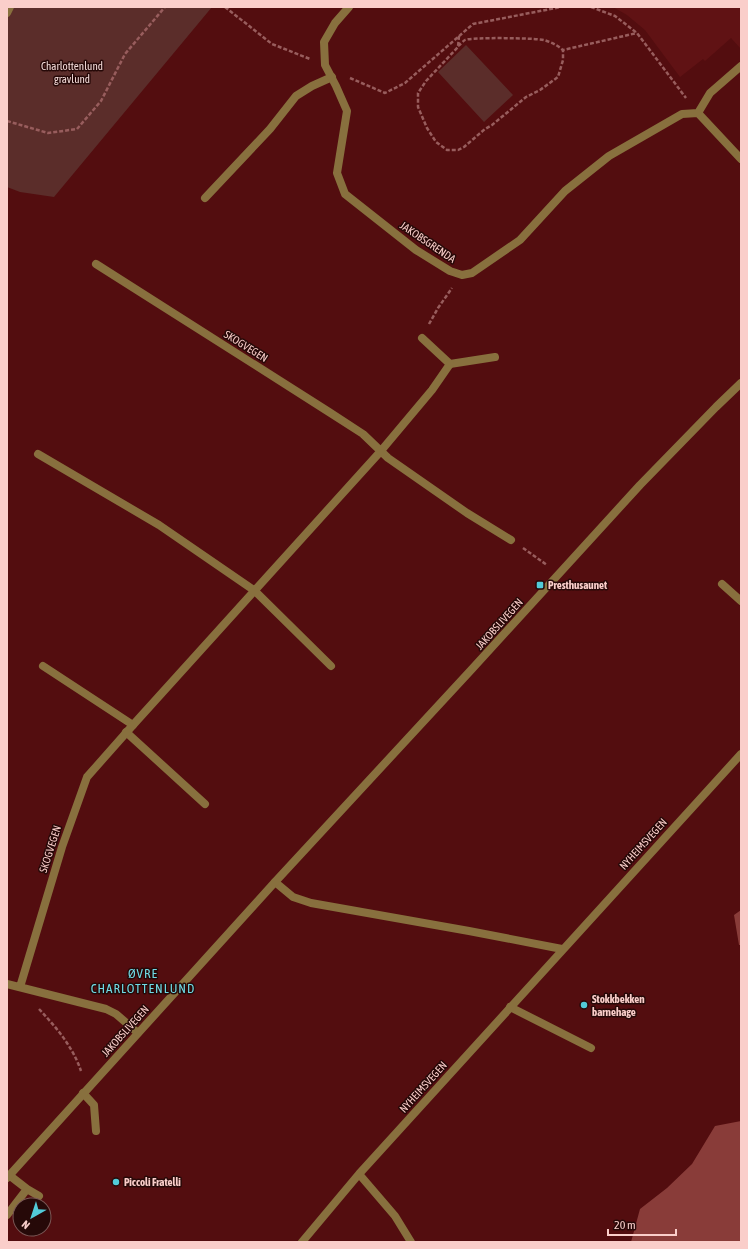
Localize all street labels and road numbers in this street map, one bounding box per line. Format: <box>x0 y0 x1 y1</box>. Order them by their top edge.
street label: JAKOBSGRENDA <box>398 219 459 265</box>
street label: SKOGVEGEN <box>222 328 270 364</box>
street label: JAKOBSLIVEGEN <box>473 596 525 652</box>
street label: NYHEIMSVEGEN <box>617 816 669 872</box>
street label: SKOGVEGEN <box>37 824 63 874</box>
street label: JAKOBSLIVEGEN <box>99 1003 151 1059</box>
street label: NYHEIMSVEGEN <box>397 1059 449 1115</box>

